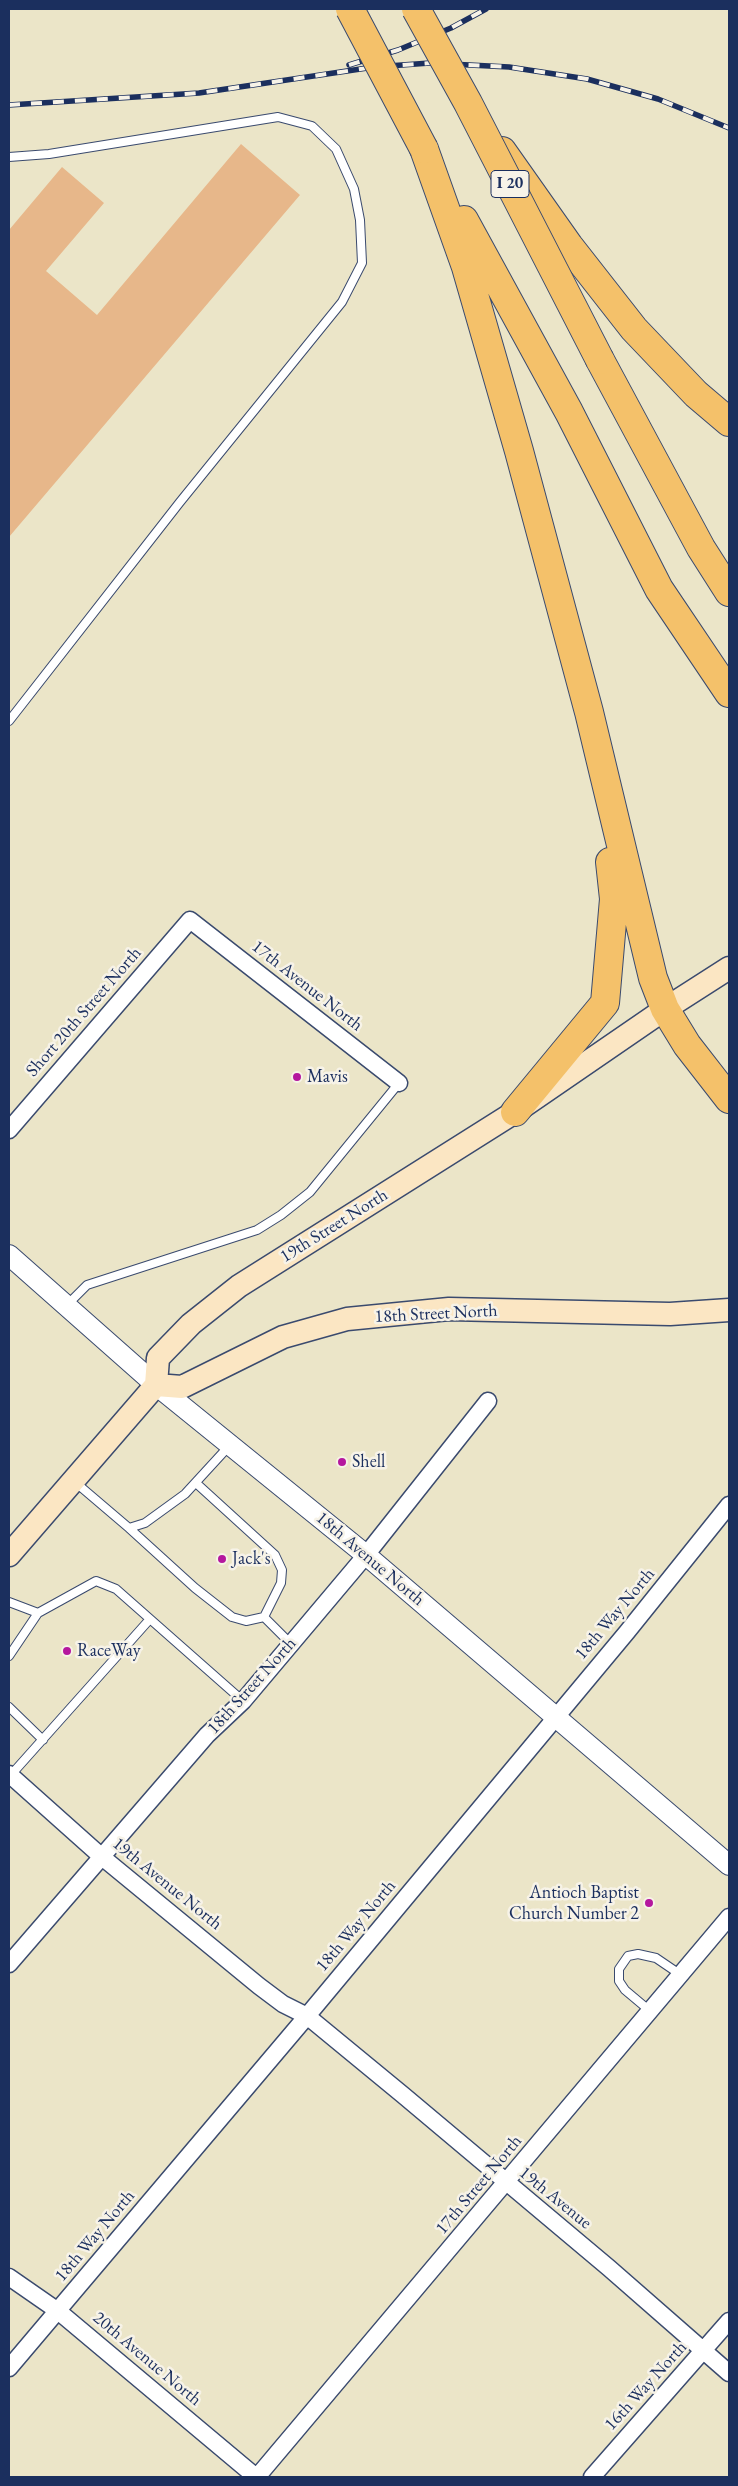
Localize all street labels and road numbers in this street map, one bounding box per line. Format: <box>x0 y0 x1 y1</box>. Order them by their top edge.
road number: I 20 <box>491 170 529 198</box>
street label: 17th Avenue North <box>247 936 367 1036</box>
street label: Short 20th Street North <box>22 943 146 1081</box>
street label: 19th Street North <box>276 1184 392 1268</box>
street label: 18th Street North <box>374 1300 498 1328</box>
street label: 18th Avenue North <box>311 1507 429 1611</box>
street label: 18th Way North <box>570 1564 660 1664</box>
street label: 18th Street North <box>203 1633 301 1739</box>
street label: 19th Avenue North <box>108 1833 226 1935</box>
street label: 18th Way North <box>311 1876 401 1976</box>
street label: 17th Street North <box>431 2131 527 2239</box>
street label: 19th Avenue <box>514 2162 596 2234</box>
street label: 18th Way North <box>50 2186 140 2286</box>
street label: 20th Avenue North <box>88 2307 206 2411</box>
street label: 16th Way North <box>600 2337 692 2435</box>

